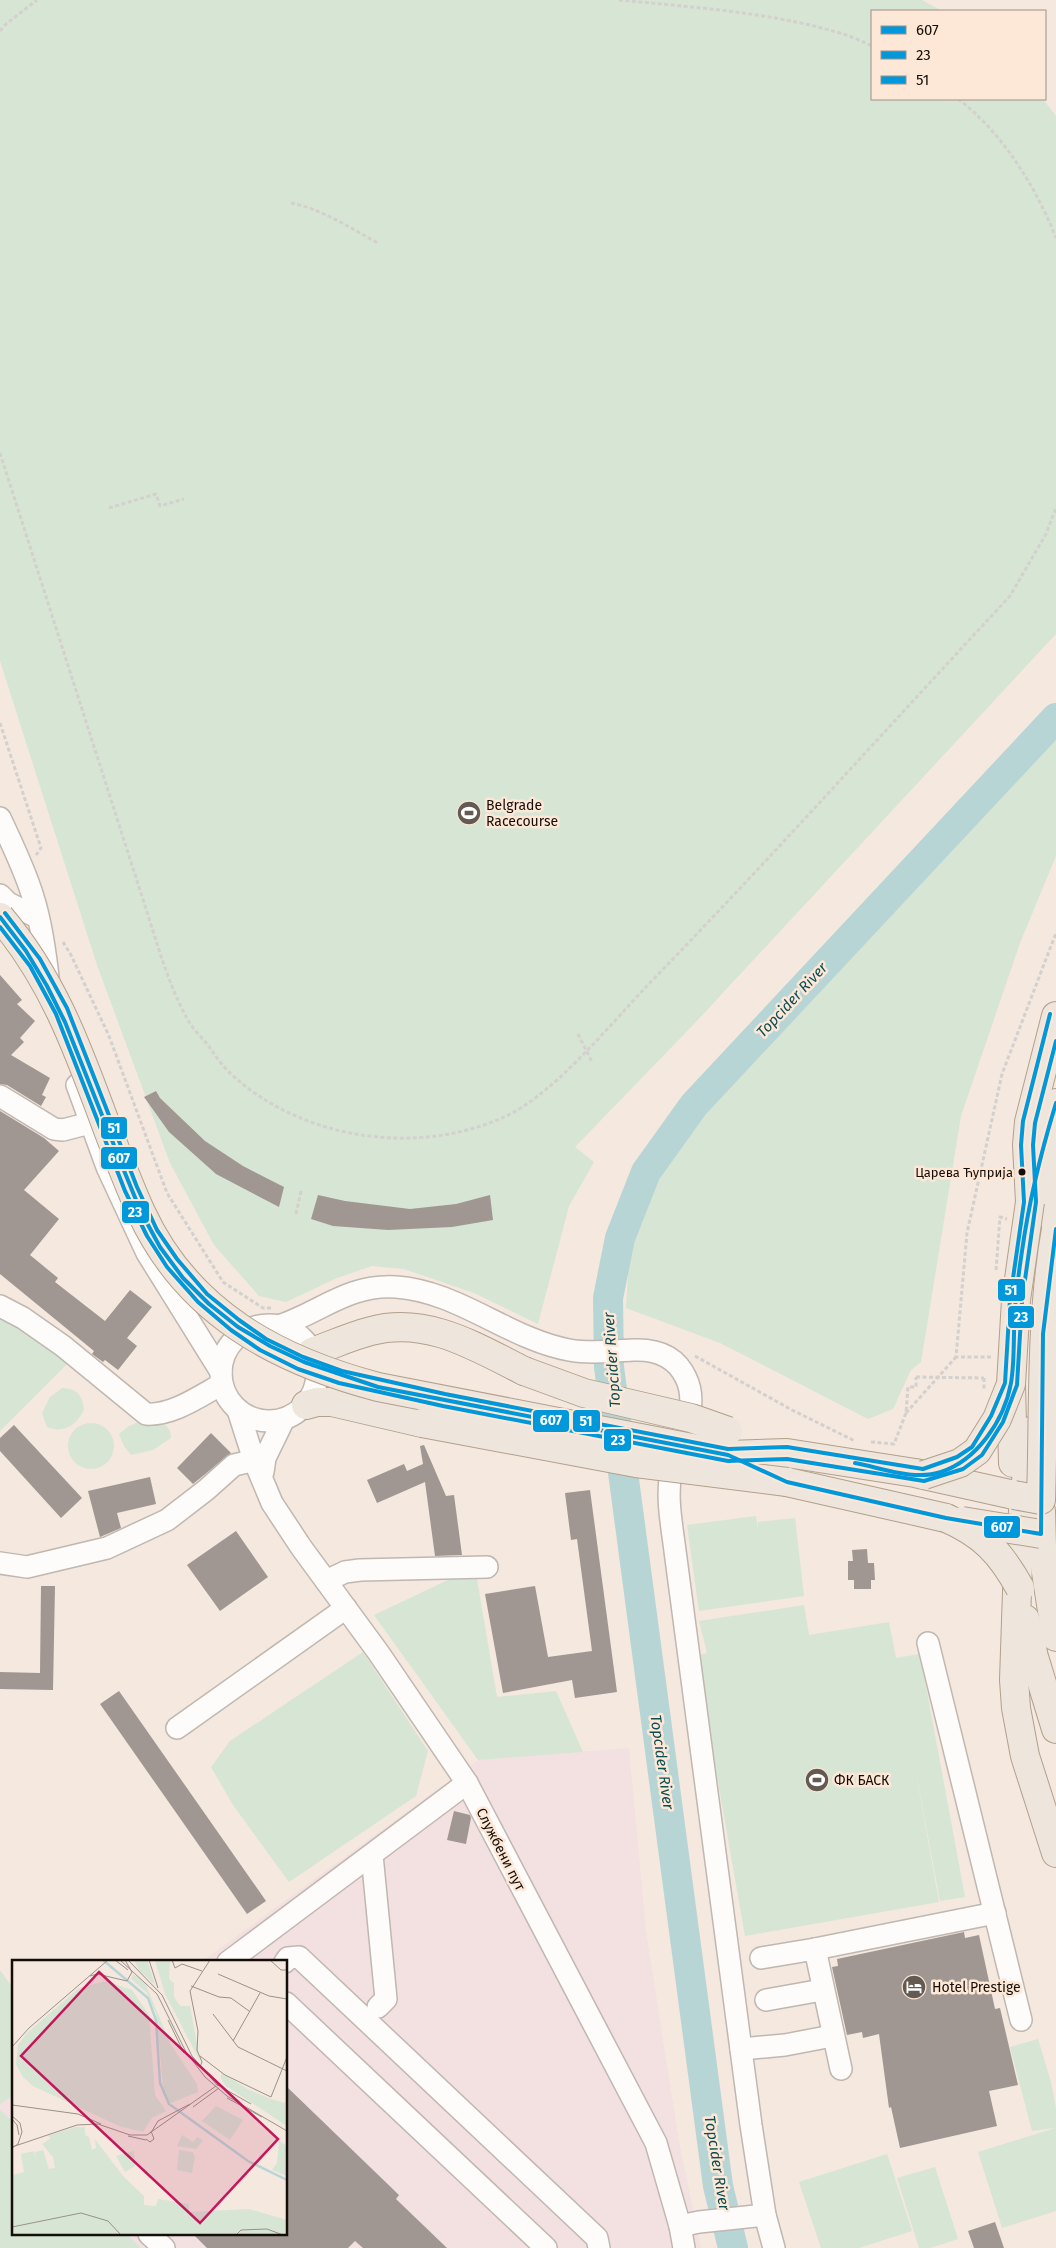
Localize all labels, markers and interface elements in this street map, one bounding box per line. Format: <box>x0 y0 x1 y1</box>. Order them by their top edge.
legend <box>871 10 1046 100</box>
text: 607 <box>916 21 939 39</box>
text: 23 <box>916 46 931 64</box>
text: 51 <box>916 71 929 89</box>
place label: Belgrade Racecourse <box>486 797 558 830</box>
sports icon: Belgrade Racecourse <box>456 800 482 826</box>
water label: Topcider River <box>753 958 832 1041</box>
line badge: 51 <box>100 1116 128 1140</box>
text: 51 <box>107 1120 121 1137</box>
line badge: 607 <box>100 1146 138 1170</box>
text: 607 <box>108 1150 131 1167</box>
place label: Царева Ћуприја <box>915 1165 1013 1180</box>
marker: Царева Ћуприја <box>1017 1167 1027 1177</box>
line badge: 23 <box>121 1200 150 1224</box>
text: 23 <box>128 1204 142 1221</box>
line badge: 51 <box>997 1278 1026 1302</box>
text: 51 <box>1004 1282 1018 1299</box>
line badge: 23 <box>1007 1305 1035 1329</box>
text: 23 <box>1014 1309 1028 1326</box>
water label: Topcider River <box>600 1310 624 1408</box>
line badge: 607 <box>532 1409 570 1433</box>
line badge: 51 <box>572 1409 601 1433</box>
text: 607 <box>540 1412 563 1429</box>
text: 51 <box>579 1413 593 1430</box>
line badge: 23 <box>603 1428 632 1452</box>
text: 23 <box>611 1432 625 1449</box>
line badge: 607 <box>983 1515 1021 1539</box>
text: 607 <box>991 1519 1014 1536</box>
water label: Topcider River <box>646 1713 678 1812</box>
sports icon: ФК БАСК <box>804 1767 830 1793</box>
place label: ФК БАСК <box>834 1772 890 1789</box>
street label: Службени пут <box>472 1805 529 1894</box>
inset map <box>12 1960 288 2236</box>
hotel icon: Hotel Prestige <box>901 1974 927 2000</box>
place label: Hotel Prestige <box>932 1979 1021 1996</box>
water label: Topcider River <box>701 2114 734 2213</box>

